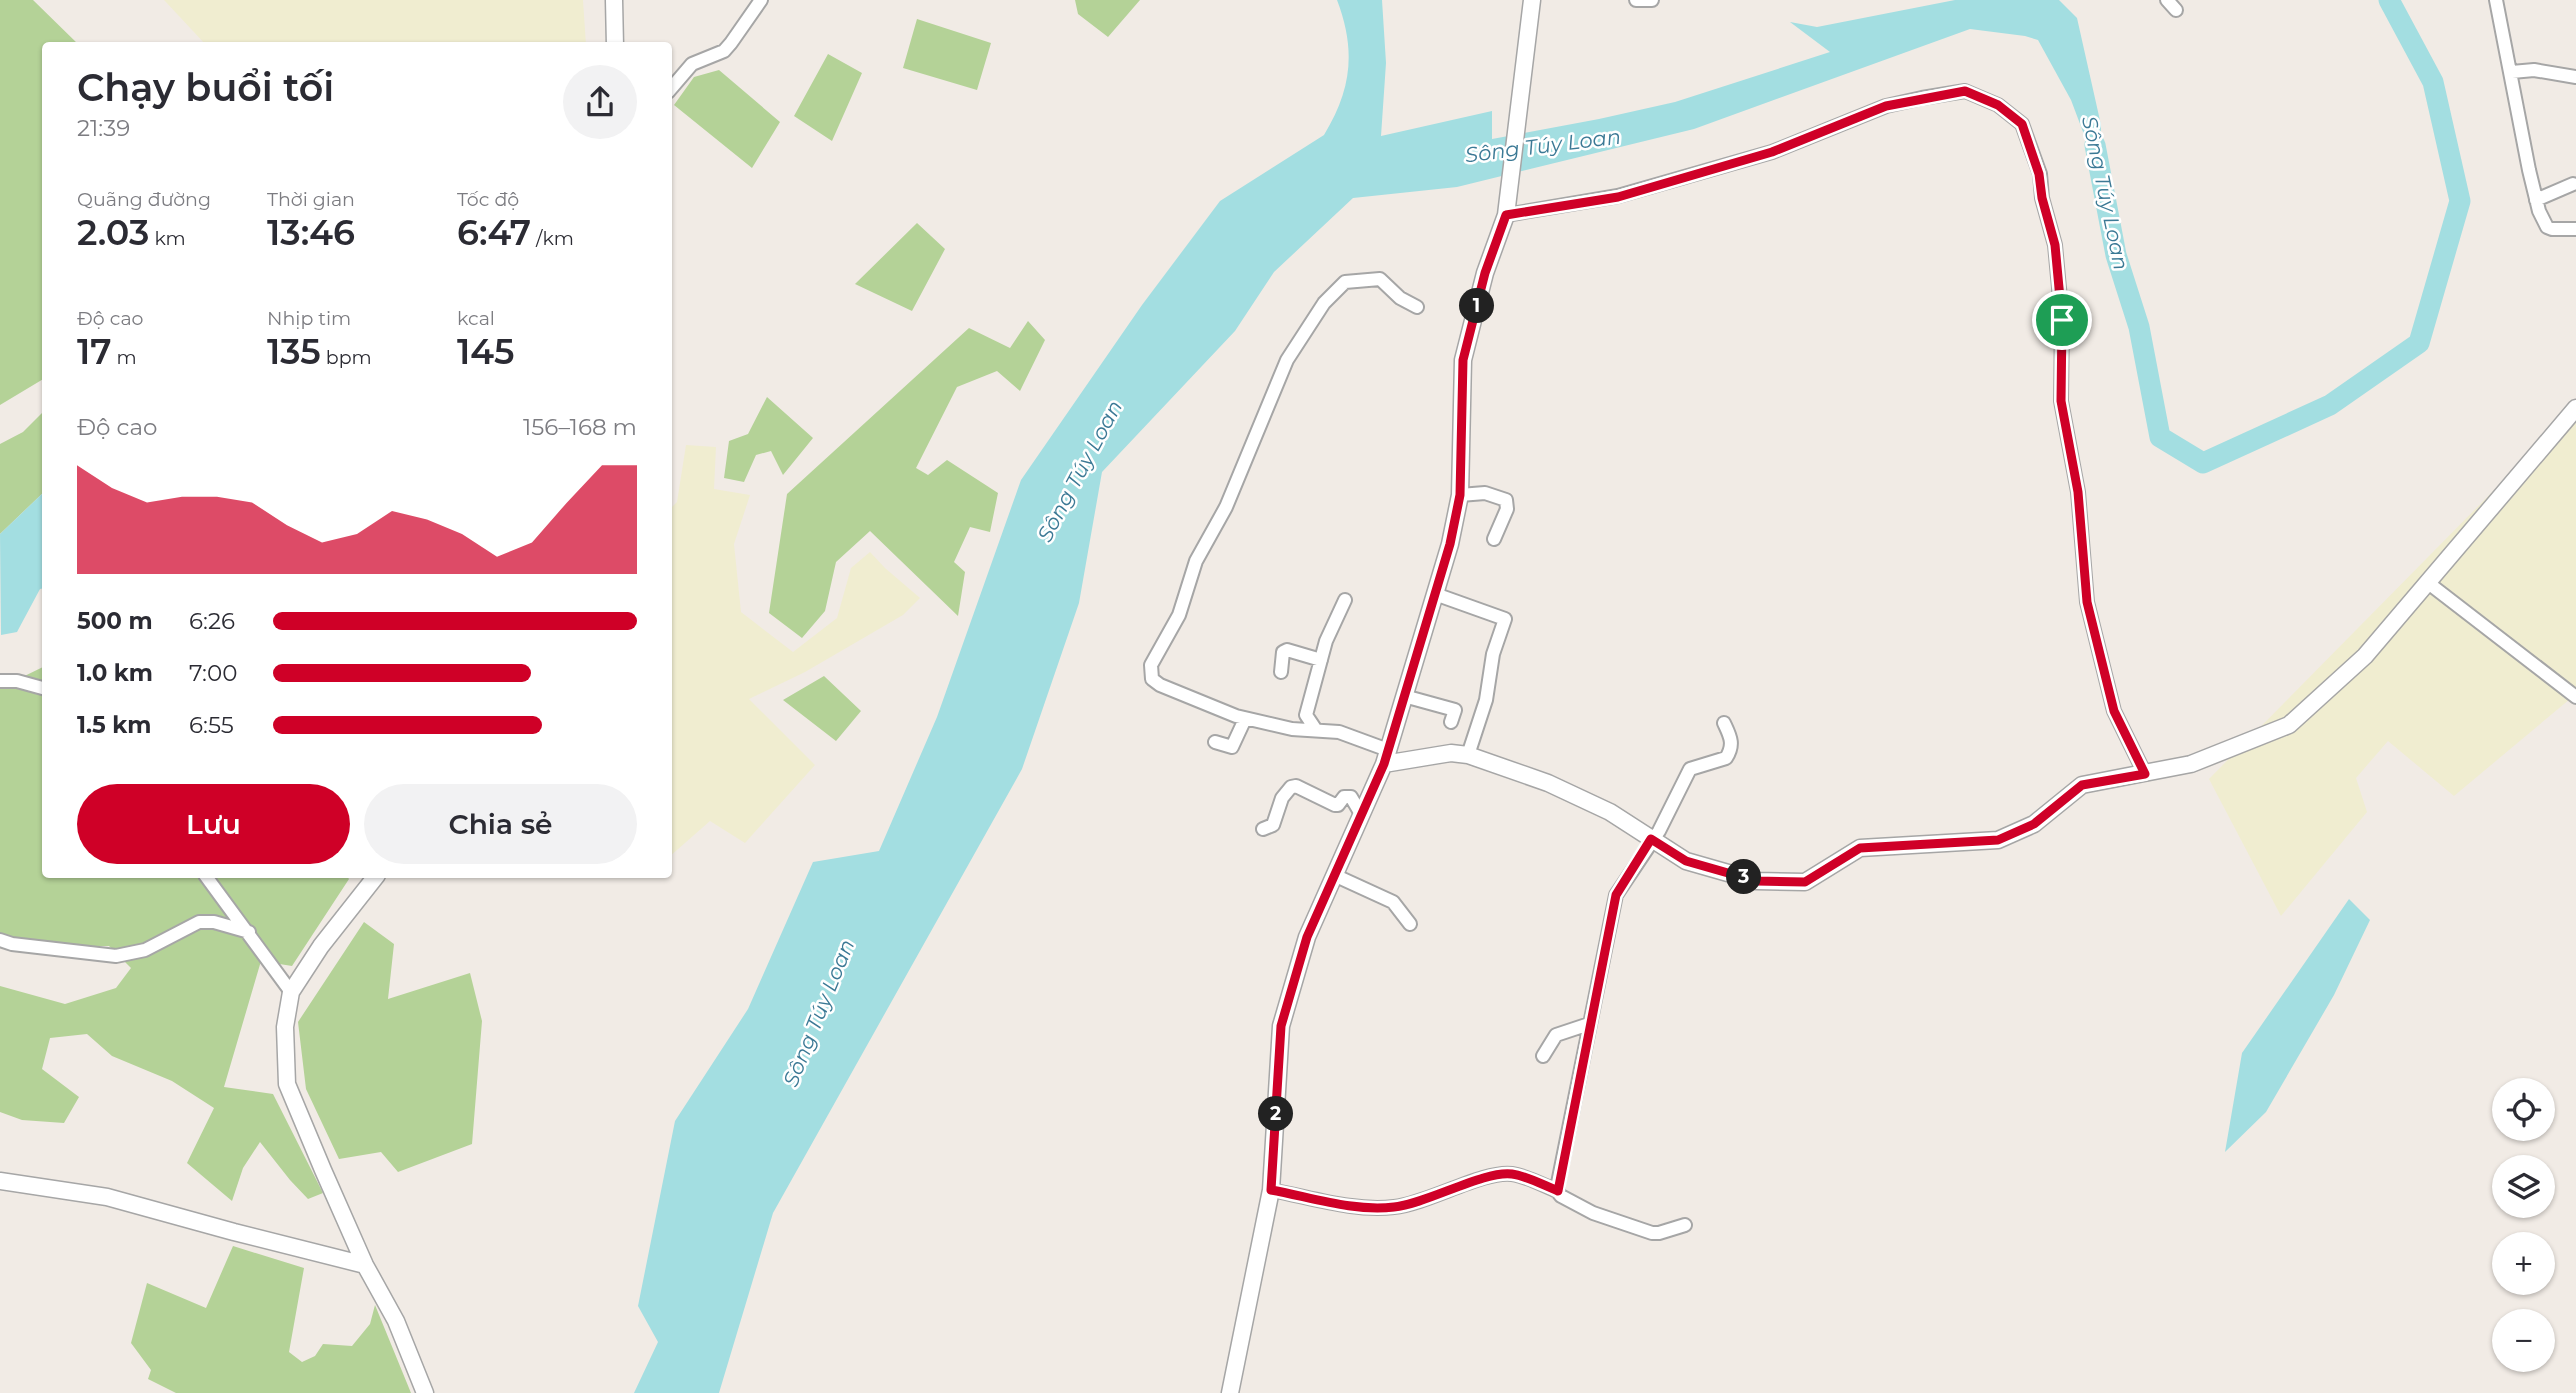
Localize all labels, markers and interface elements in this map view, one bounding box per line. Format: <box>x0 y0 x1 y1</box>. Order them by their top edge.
text: Chạy buổi tối <box>77 64 334 111</box>
button: share <box>563 65 637 139</box>
text: 21:39 <box>77 114 130 142</box>
water label: Sông Túy Loan <box>2077 114 2134 272</box>
water label: Sông Túy Loan <box>1464 124 1622 167</box>
text: Quãng đường <box>77 188 211 211</box>
text: Thời gian <box>267 188 355 211</box>
text: Tốc độ <box>457 188 519 211</box>
text: 2.03 <box>77 211 149 254</box>
text: 13:46 <box>267 211 355 254</box>
text: 6:47 <box>457 211 531 254</box>
text: km <box>149 227 186 250</box>
text: /km <box>531 227 574 250</box>
pin: 1 <box>1460 288 1494 324</box>
pin <box>2032 290 2092 350</box>
text: 1 <box>1473 294 1480 317</box>
icon: arrive <box>2043 301 2081 339</box>
text: Độ cao <box>77 307 144 330</box>
text: Nhịp tim <box>267 307 351 330</box>
text: kcal <box>457 307 495 330</box>
text: 17 <box>77 330 112 373</box>
text: 135 <box>267 330 321 373</box>
text: 145 <box>457 330 515 373</box>
text: m <box>112 346 137 369</box>
text: bpm <box>321 346 372 369</box>
water label: Sông Túy Loan <box>1032 396 1127 546</box>
text: Độ cao <box>77 413 158 441</box>
text: 156–168 m <box>523 413 637 441</box>
text: 500 m <box>77 607 153 635</box>
text: 6:26 <box>189 607 235 635</box>
text: 1.0 km <box>77 659 153 687</box>
text: 7:00 <box>189 659 237 687</box>
text: 1.5 km <box>77 711 151 739</box>
text: 6:55 <box>189 711 234 739</box>
button: Lưu <box>77 784 350 864</box>
button: Chia sẻ <box>364 784 637 864</box>
pin: 3 <box>1726 860 1762 894</box>
text: 3 <box>1738 865 1749 888</box>
water label: Sông Túy Loan <box>778 936 859 1090</box>
map controls <box>2492 1078 2555 1372</box>
button: locate <box>2492 1078 2555 1141</box>
pin: 2 <box>1258 1096 1294 1132</box>
text: 2 <box>1270 1102 1281 1125</box>
button: layers <box>2492 1155 2555 1218</box>
button: + <box>2492 1232 2555 1295</box>
button: − <box>2492 1309 2555 1372</box>

